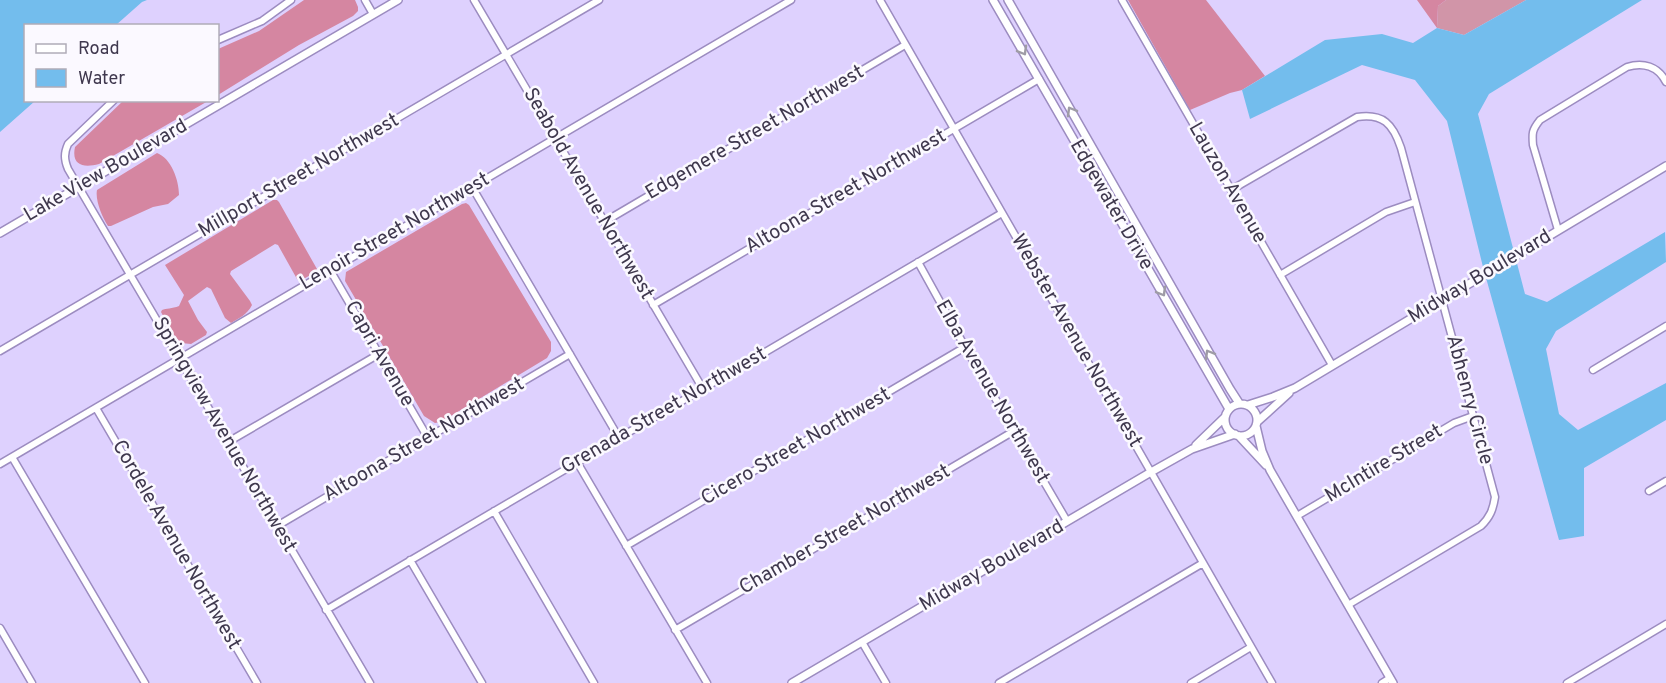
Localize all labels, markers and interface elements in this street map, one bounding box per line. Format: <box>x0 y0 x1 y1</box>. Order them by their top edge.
legend <box>24 24 219 102</box>
text: Road <box>78 38 120 61</box>
one-way arrow <box>1015 45 1027 55</box>
street label: Edgemere Street Northwest <box>641 60 869 206</box>
text: Water <box>78 68 125 91</box>
street label: Seabold Avenue Northwest <box>517 83 659 305</box>
one-way arrow <box>1067 107 1078 117</box>
street label: Millport Street Northwest <box>194 108 404 244</box>
street label: Lake View Boulevard <box>20 114 192 228</box>
street label: Lauzon Avenue <box>1182 118 1272 248</box>
street label: Altoona Street Northwest <box>741 124 951 260</box>
street label: Edgewater Drive <box>1063 135 1159 275</box>
street label: Lenoir Street Northwest <box>295 167 495 297</box>
street label: Midway Boulevard <box>1404 224 1556 330</box>
street label: Webster Avenue Northwest <box>1004 230 1148 452</box>
one-way arrow <box>1155 286 1166 297</box>
street label: Capri Avenue <box>338 296 420 412</box>
street label: Elba Avenue Northwest <box>929 296 1055 488</box>
street label: Springview Avenue Northwest <box>146 313 302 557</box>
street label: Abhenry Circle <box>1439 332 1499 468</box>
street label: Grenada Street Northwest <box>556 341 772 481</box>
one-way arrow <box>1205 349 1216 360</box>
street label: Altoona Street Northwest <box>319 372 529 508</box>
street label: Cicero Street Northwest <box>696 382 896 512</box>
street label: McIntire Street <box>1320 419 1448 509</box>
street label: Cordele Avenue Northwest <box>105 436 247 654</box>
street label: Chamber Street Northwest <box>735 459 955 601</box>
street label: Midway Boulevard <box>915 514 1069 618</box>

